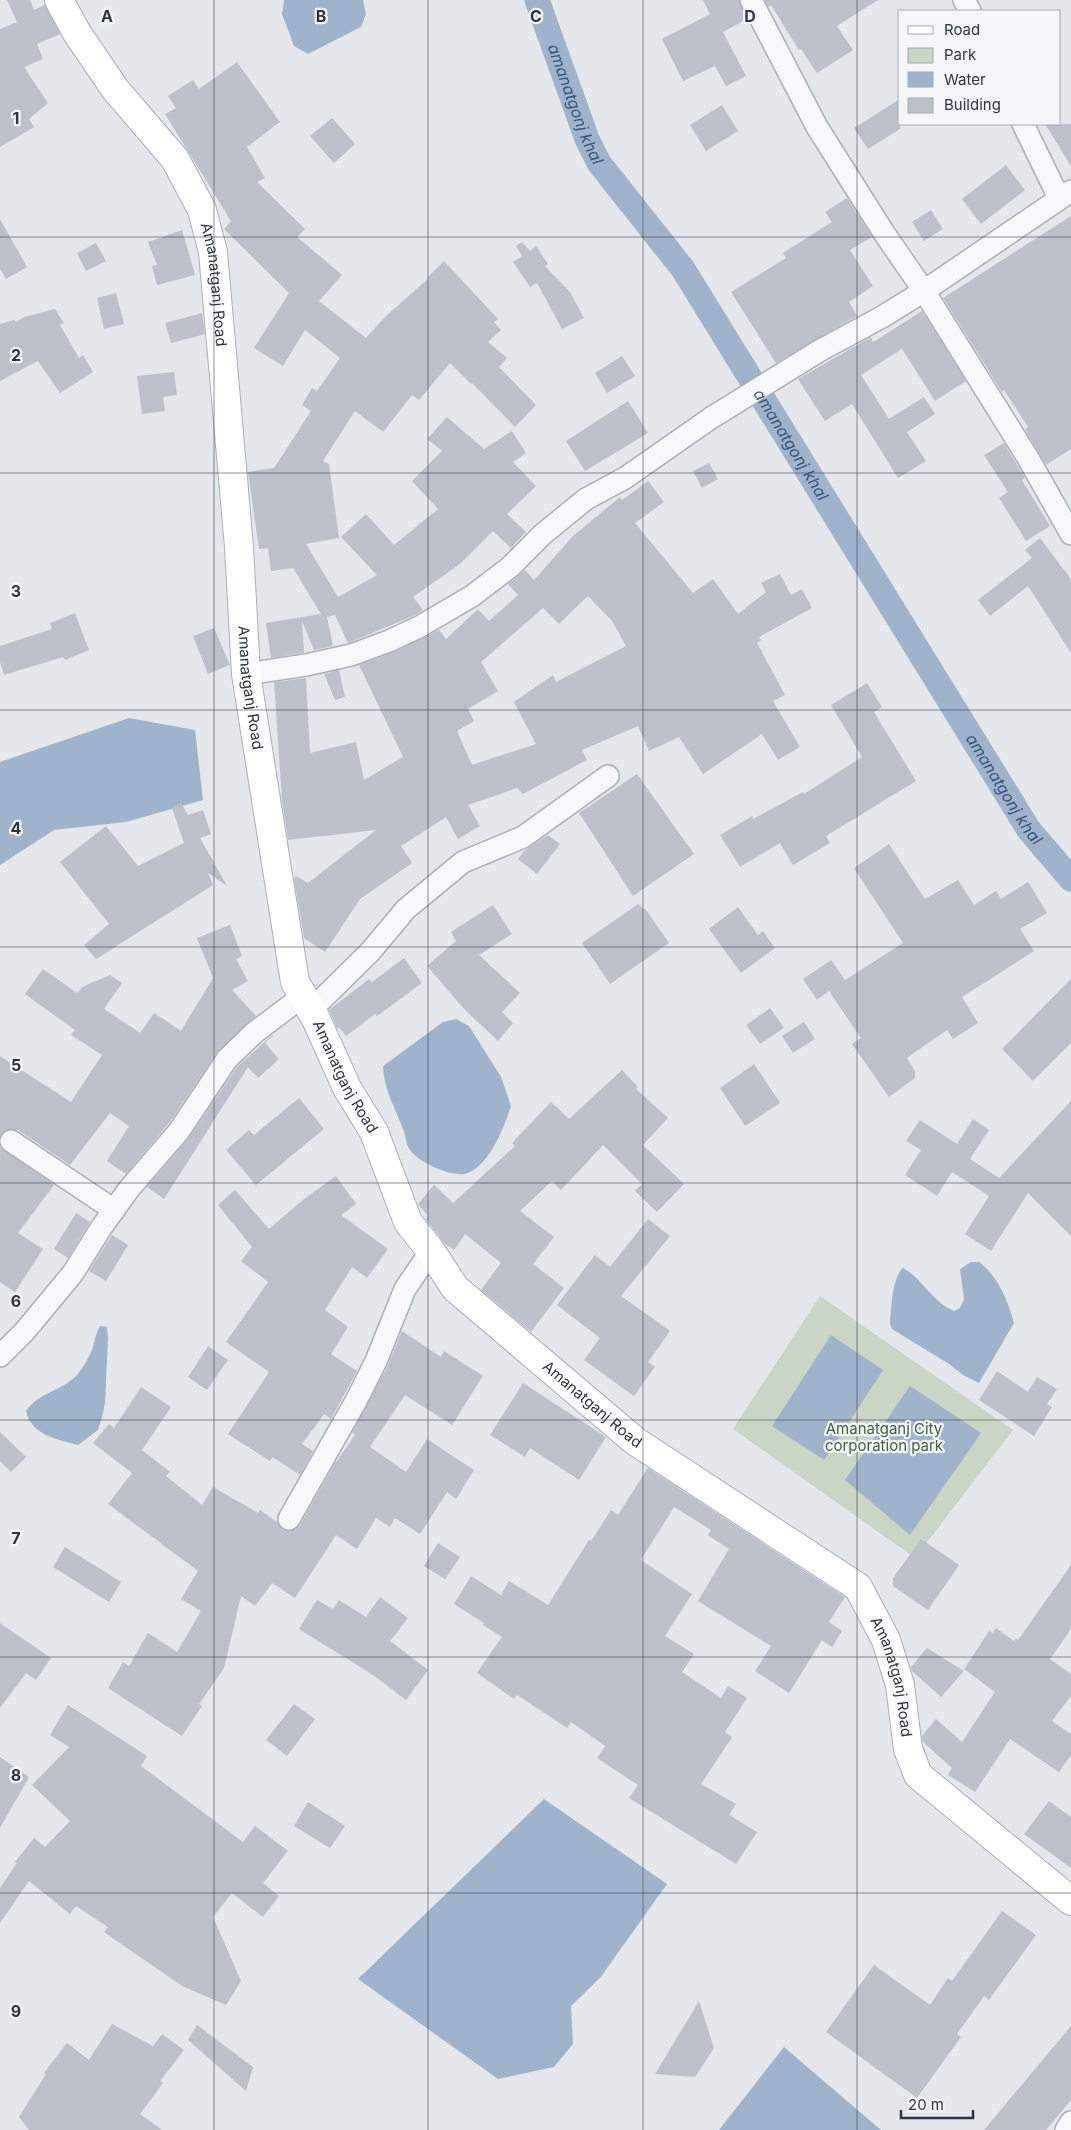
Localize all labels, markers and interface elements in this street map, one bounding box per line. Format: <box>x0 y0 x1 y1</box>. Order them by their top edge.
text: A <box>101 6 113 26</box>
text: B <box>316 6 326 26</box>
text: C <box>530 6 542 26</box>
text: D <box>744 6 756 26</box>
legend <box>898 10 1061 125</box>
text: Road <box>944 20 980 39</box>
water label: amanatgonj khal <box>544 41 608 168</box>
text: Park <box>944 45 977 64</box>
text: Water <box>944 70 986 89</box>
text: Building <box>944 95 1001 114</box>
text: 1 <box>13 108 19 128</box>
street label: Amanatganj Road <box>197 221 231 347</box>
text: 2 <box>11 345 21 365</box>
water label: amanatgonj khal <box>749 385 833 504</box>
text: 3 <box>11 581 21 601</box>
street label: Amanatganj Road <box>234 625 268 751</box>
water label: amanatgonj khal <box>962 730 1047 849</box>
text: 4 <box>11 818 22 838</box>
street label: Amanatganj Road <box>309 1017 382 1136</box>
text: 5 <box>11 1055 21 1075</box>
text: 6 <box>11 1291 21 1311</box>
street label: Amanatganj Road <box>539 1357 646 1452</box>
park label: Amanatganj City corporation park <box>825 1419 944 1455</box>
text: 7 <box>11 1528 21 1548</box>
street label: Amanatganj Road <box>866 1613 916 1738</box>
text: 8 <box>11 1765 21 1785</box>
text: 9 <box>11 2001 21 2021</box>
scale bar <box>901 2088 974 2120</box>
text: 20 m <box>908 2095 944 2114</box>

